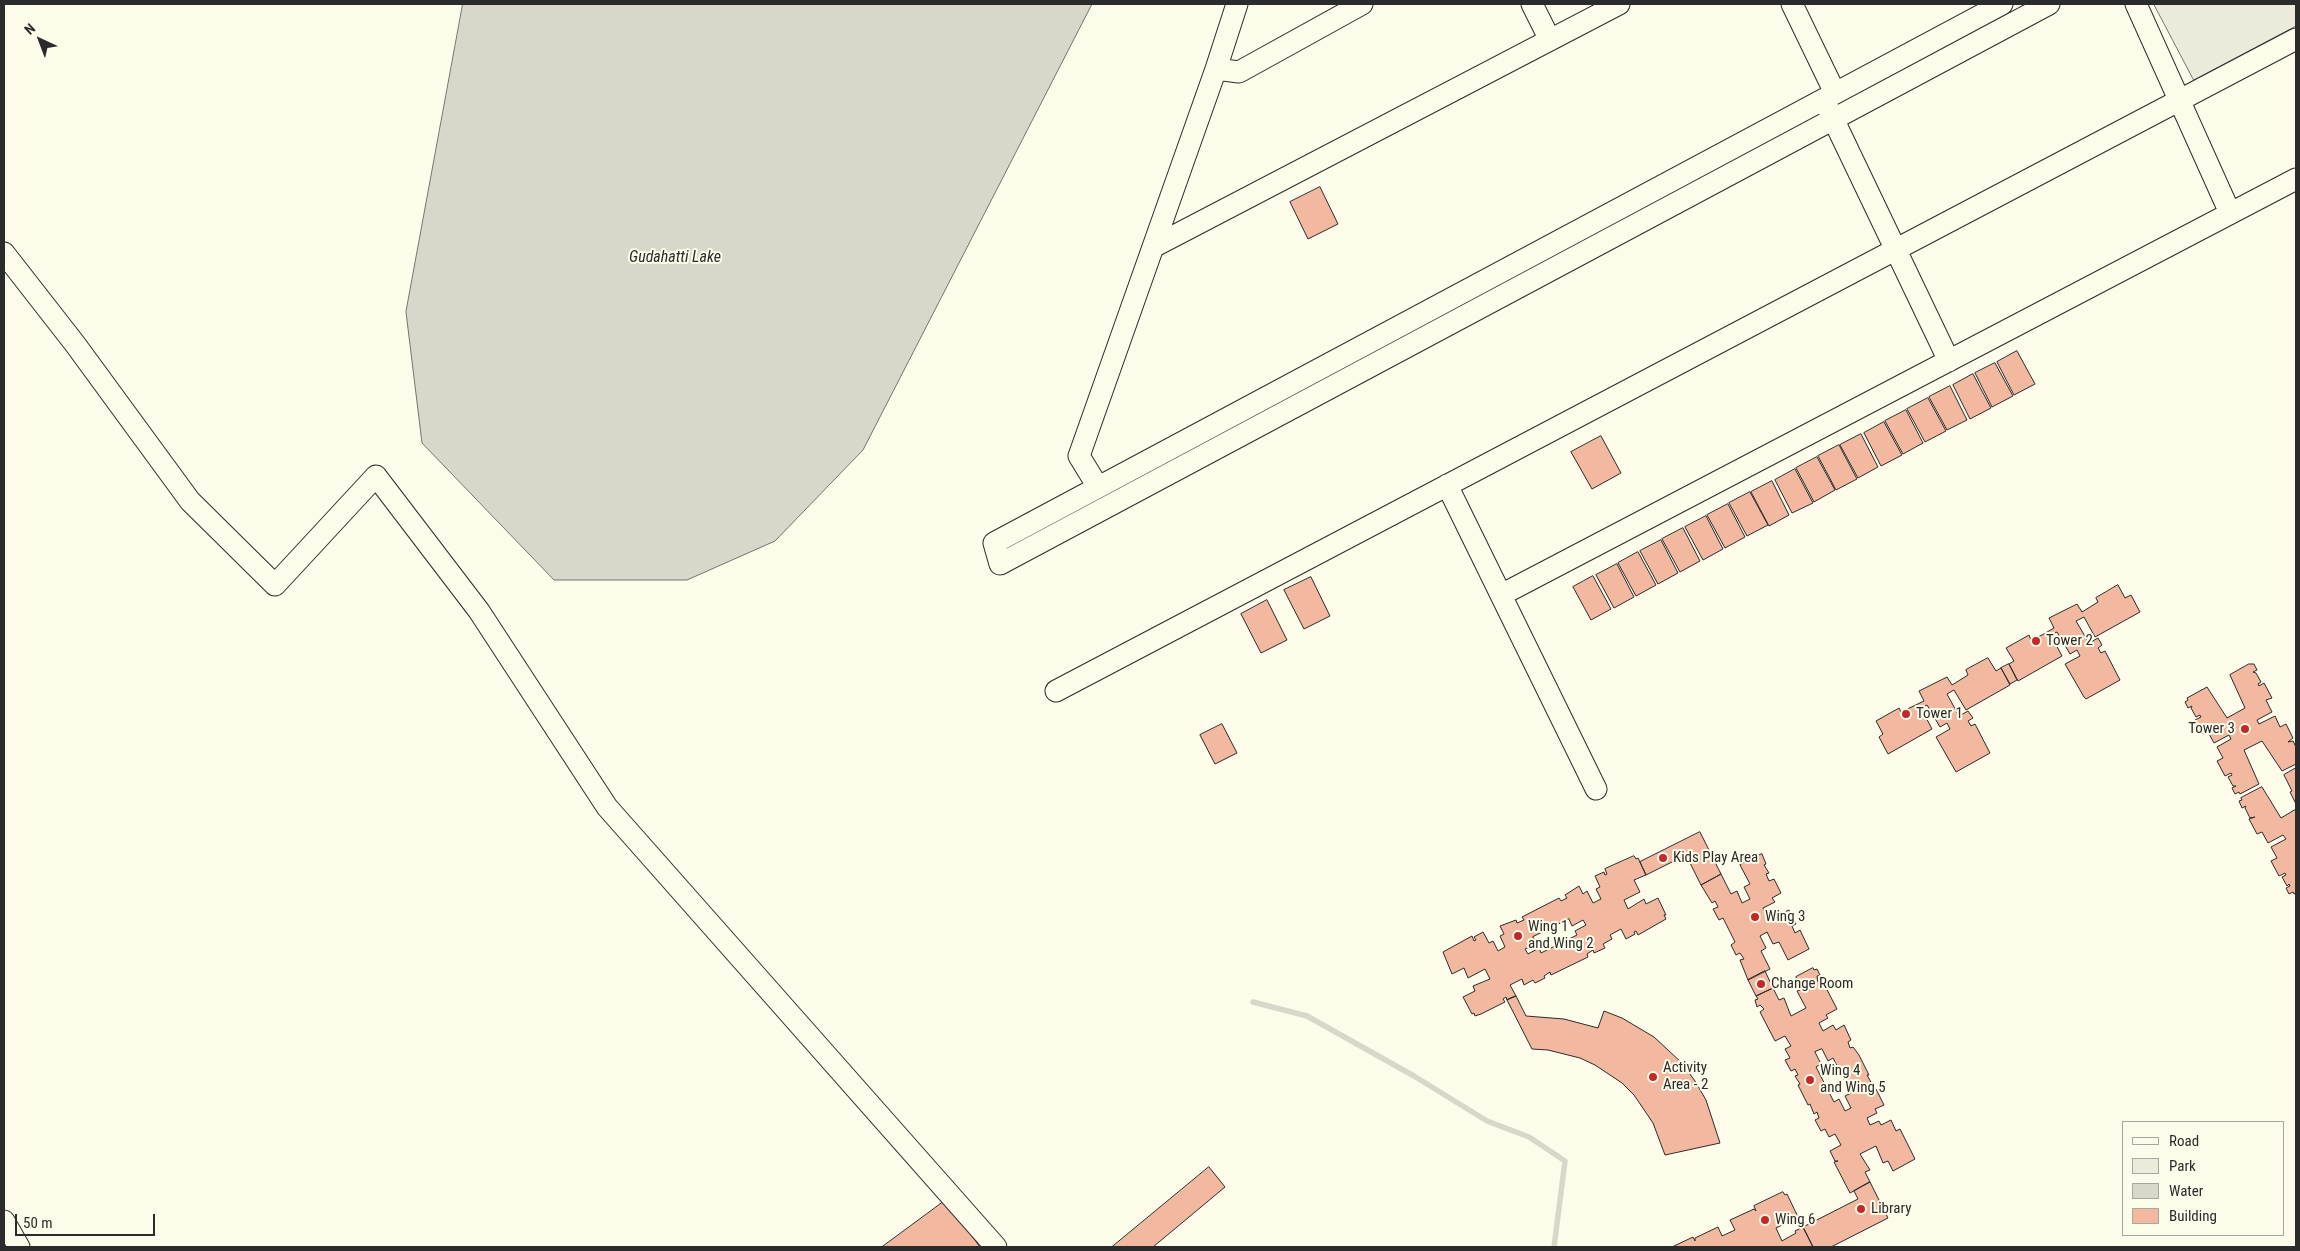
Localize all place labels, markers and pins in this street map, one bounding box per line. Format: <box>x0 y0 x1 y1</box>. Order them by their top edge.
place label: Tower 2 <box>2046 632 2093 650</box>
marker: Tower 2 <box>2030 635 2042 647</box>
place label: Tower 1 <box>1916 705 1963 723</box>
marker: Tower 1 <box>1900 708 1912 720</box>
place label: Tower 3 <box>2188 720 2235 738</box>
marker: Tower 3 <box>2239 723 2251 735</box>
place label: Kids Play Area <box>1673 849 1758 867</box>
marker: Kids Play Area <box>1657 852 1669 864</box>
place label: Wing 3 <box>1765 908 1805 926</box>
marker: Wing 3 <box>1749 911 1761 923</box>
place label: Wing 1 and Wing 2 <box>1528 918 1594 953</box>
marker: Wing 1 and Wing 2 <box>1512 930 1524 942</box>
place label: Change Room <box>1771 975 1853 993</box>
marker: Change Room <box>1755 978 1767 990</box>
place label: Activity Area - 2 <box>1663 1059 1708 1094</box>
place label: Wing 4 and Wing 5 <box>1820 1062 1886 1097</box>
marker: Activity Area - 2 <box>1647 1071 1659 1083</box>
marker: Wing 4 and Wing 5 <box>1804 1074 1816 1086</box>
place label: Library <box>1871 1200 1911 1218</box>
marker: Library <box>1855 1203 1867 1215</box>
place label: Wing 6 <box>1775 1211 1815 1229</box>
marker: Wing 6 <box>1759 1214 1771 1226</box>

